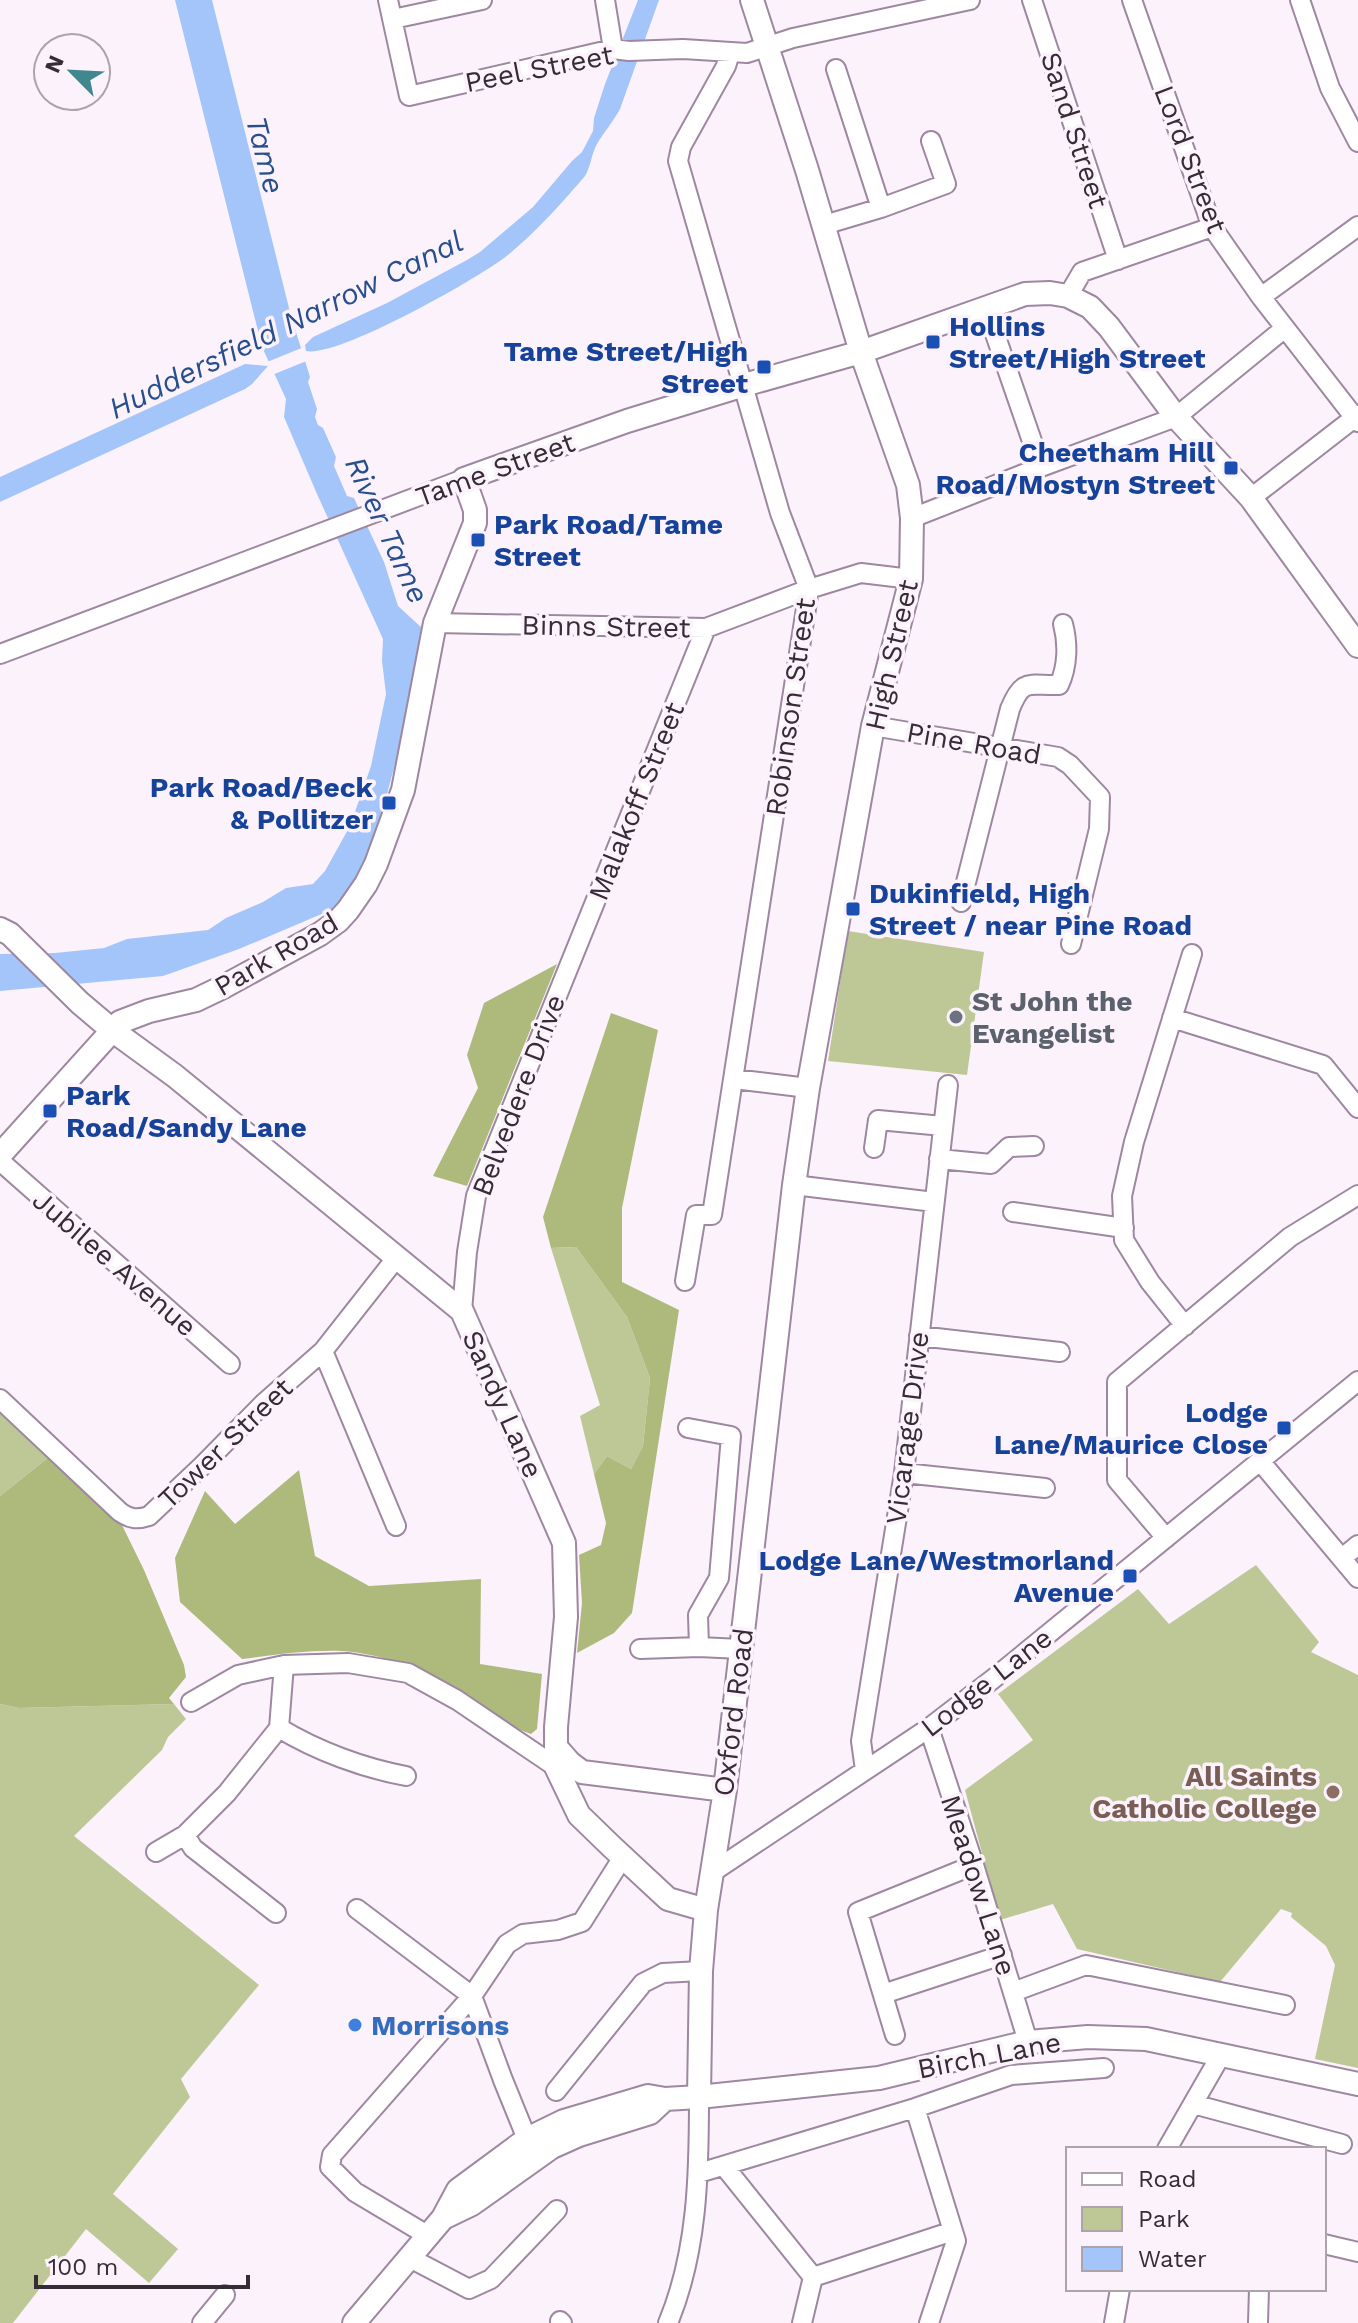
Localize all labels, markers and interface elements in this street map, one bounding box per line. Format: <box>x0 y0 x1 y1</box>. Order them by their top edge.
north arrow <box>32 32 112 112</box>
street label: Peel Street <box>462 38 616 99</box>
street label: Sand Street <box>1034 48 1115 213</box>
text: N <box>39 52 69 77</box>
street label: Lord Street <box>1147 81 1234 238</box>
water label: Tame <box>239 113 292 197</box>
water label: Huddersfield Narrow Canal <box>103 223 469 426</box>
place label: Hollins Street/High Street <box>949 310 1206 375</box>
marker: Hollins Street/High Street <box>924 333 942 351</box>
place label: Tame Street/High Street <box>504 335 748 400</box>
marker: Tame Street/High Street <box>755 358 773 376</box>
street label: Tame Street <box>411 425 579 513</box>
place label: Cheetham Hill Road/Mostyn Street <box>935 436 1216 501</box>
water label: River Tame <box>338 451 437 609</box>
marker: Cheetham Hill Road/Mostyn Street <box>1222 459 1240 477</box>
place label: Park Road/Tame Street <box>494 508 723 573</box>
marker: Park Road/Tame Street <box>469 531 487 549</box>
street label: High Street <box>858 576 925 734</box>
street label: Robinson Street <box>759 596 822 818</box>
street label: Binns Street <box>521 609 691 644</box>
street label: Malakoff Street <box>582 697 691 905</box>
street label: Pine Road <box>904 715 1044 772</box>
place label: Park Road/Beck & Pollitzer <box>150 771 374 836</box>
marker: Park Road/Beck & Pollitzer <box>380 794 398 812</box>
place label: Dukinfield, High Street / near Pine Road <box>869 877 1192 942</box>
marker: Dukinfield, High Street / near Pine Road <box>844 900 862 918</box>
street label: Park Road <box>208 906 344 1003</box>
place label: St John the Evangelist <box>972 985 1133 1050</box>
street label: Belvedere Drive <box>465 990 572 1201</box>
marker: St John the Evangelist <box>947 1008 965 1026</box>
place label: Park Road/Sandy Lane <box>66 1079 307 1144</box>
marker: Park Road/Sandy Lane <box>41 1102 59 1120</box>
street label: Jubilee Avenue <box>26 1183 203 1343</box>
street label: Sandy Lane <box>455 1325 550 1483</box>
street label: Vicarage Drive <box>879 1330 936 1526</box>
street label: Tower Street <box>151 1371 300 1516</box>
place label: Lodge Lane/Maurice Close <box>994 1396 1268 1461</box>
marker: Lodge Lane/Maurice Close <box>1275 1419 1293 1437</box>
place label: Lodge Lane/Westmorland Avenue <box>759 1544 1114 1609</box>
marker: Lodge Lane/Westmorland Avenue <box>1121 1567 1139 1585</box>
street label: Lodge Lane <box>914 1621 1058 1744</box>
street label: Oxford Road <box>707 1626 760 1798</box>
place label: All Saints Catholic College <box>1092 1760 1317 1825</box>
marker: All Saints Catholic College <box>1324 1783 1342 1801</box>
street label: Meadow Lane <box>934 1791 1023 1980</box>
place label: Morrisons <box>371 2009 509 2042</box>
marker: Morrisons <box>346 2016 364 2034</box>
street label: Birch Lane <box>915 2025 1064 2086</box>
legend <box>1066 2147 1326 2291</box>
text: Road <box>1138 2165 1197 2193</box>
text: Park <box>1138 2205 1190 2233</box>
scale bar <box>36 2239 248 2289</box>
text: Water <box>1138 2245 1207 2273</box>
text: 100 m <box>48 2253 118 2281</box>

